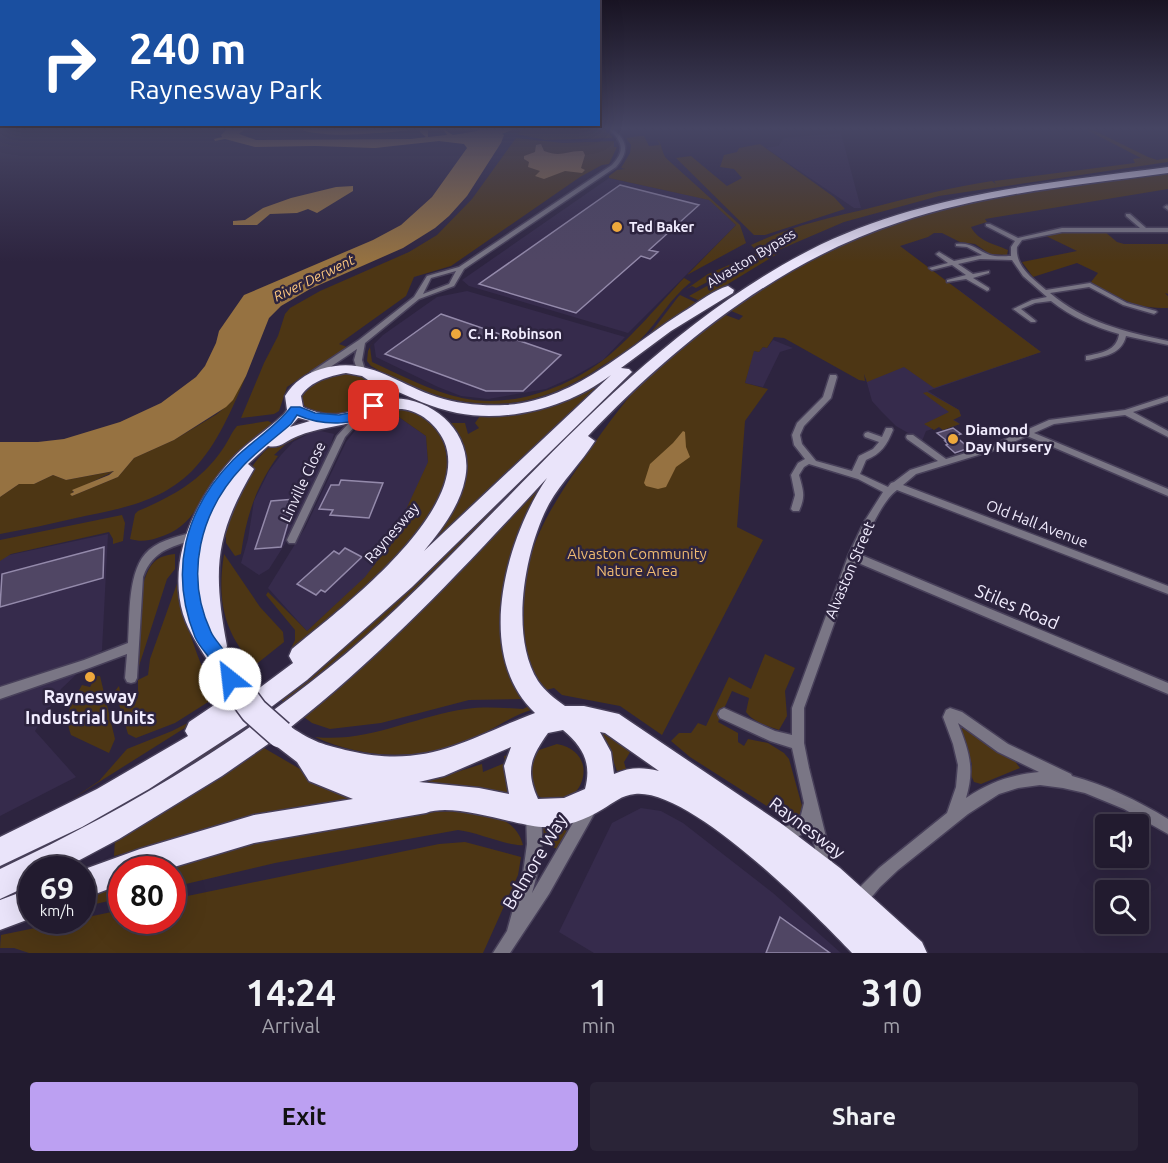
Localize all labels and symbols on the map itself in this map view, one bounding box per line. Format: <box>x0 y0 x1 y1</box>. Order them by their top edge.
place label: Ted Baker <box>629 219 695 235</box>
marker: Ted Baker <box>610 220 624 234</box>
street label: Alvaston Bypass <box>704 225 798 291</box>
water label: River Derwent <box>271 251 358 304</box>
place label: C. H. Robinson <box>468 326 562 342</box>
marker: C. H. Robinson <box>449 327 463 341</box>
pin <box>348 380 399 431</box>
place label: Diamond Day Nursery <box>965 421 1052 455</box>
marker: Diamond Day Nursery <box>946 432 960 446</box>
street label: Linville Close <box>276 439 329 525</box>
street label: Old Hall Avenue <box>984 496 1091 551</box>
street label: Raynesway <box>361 499 422 566</box>
street label: Alvaston Street <box>821 519 878 621</box>
park label: Alvaston Community Nature Area <box>567 545 707 579</box>
street label: Stiles Road <box>973 579 1062 633</box>
position arrow <box>198 647 262 711</box>
marker: Raynesway Industrial Units <box>83 670 97 684</box>
place label: Raynesway Industrial Units <box>25 686 155 727</box>
street label: Raynesway <box>766 792 849 862</box>
street label: Belmore Way <box>498 810 570 913</box>
speed limit sign: 80 <box>108 856 186 934</box>

